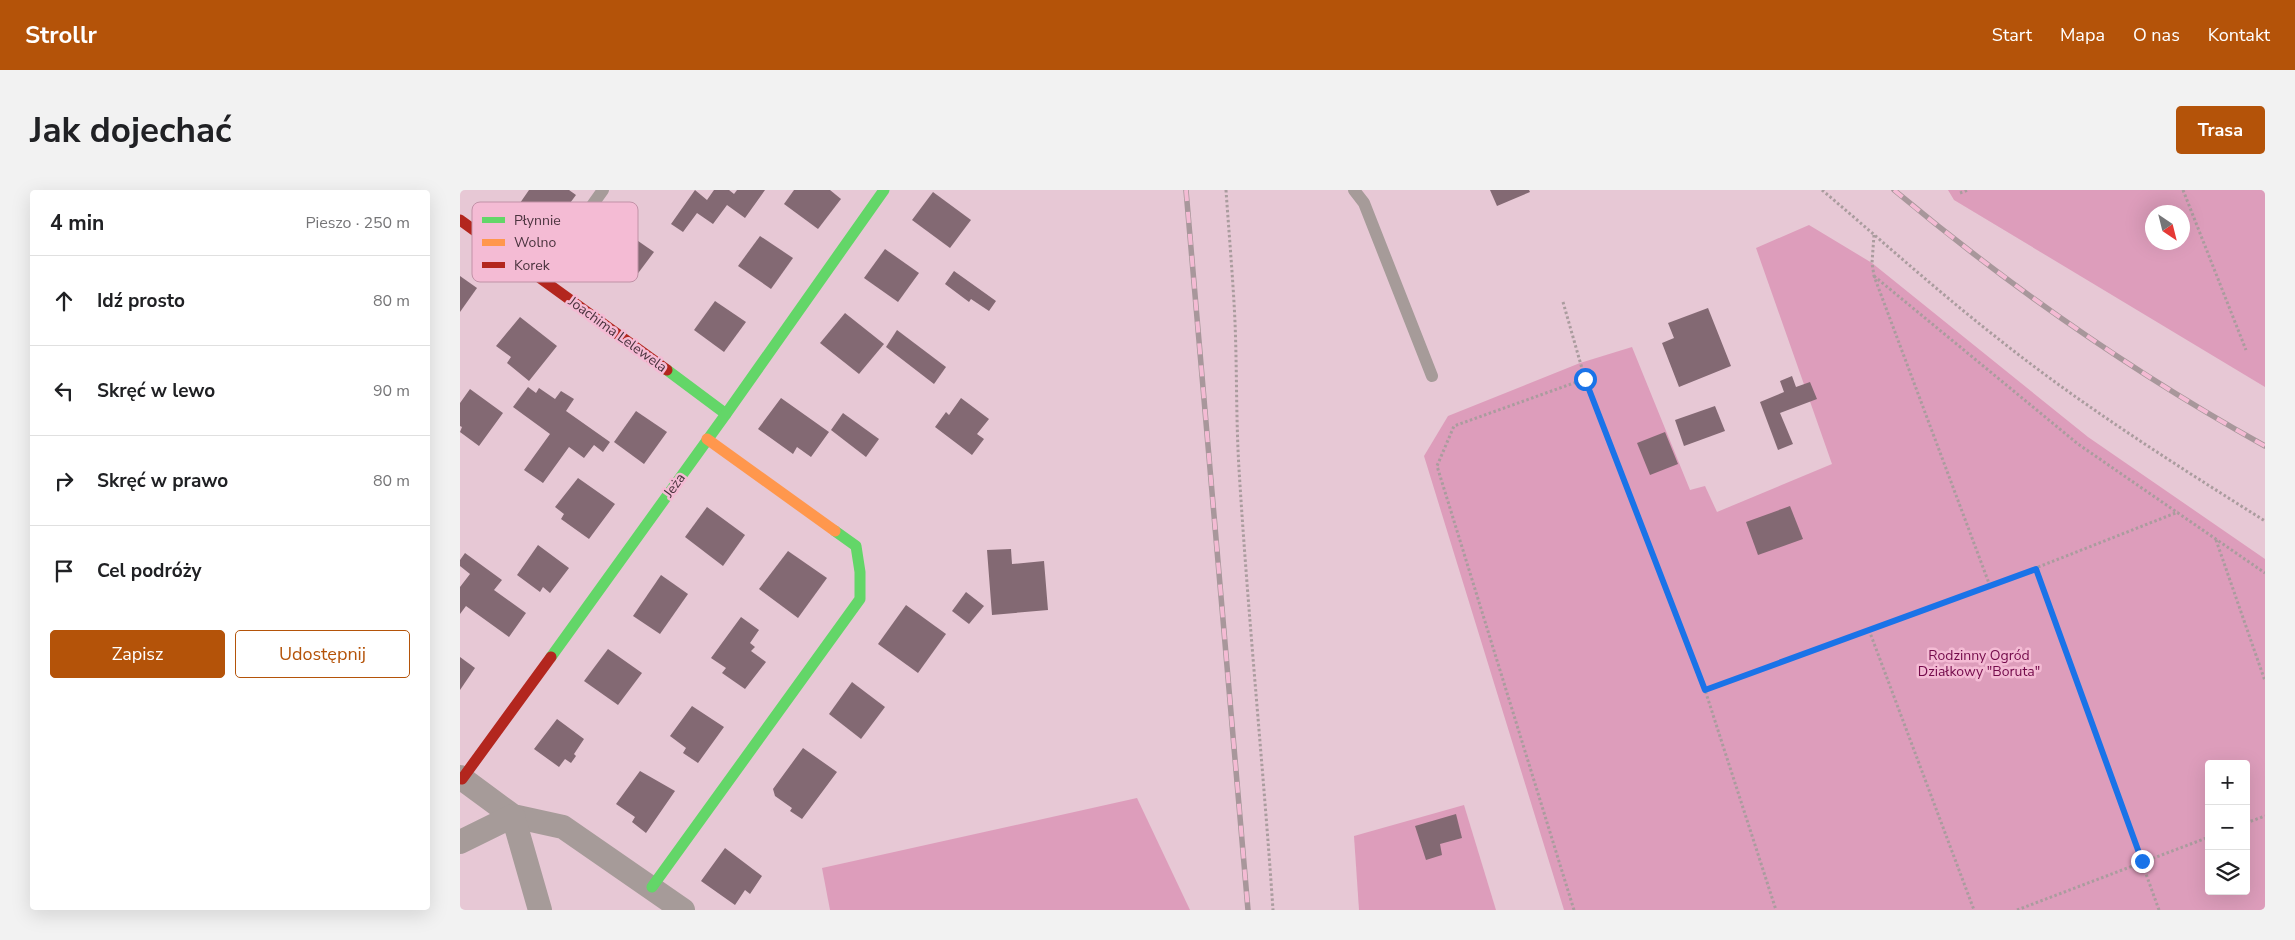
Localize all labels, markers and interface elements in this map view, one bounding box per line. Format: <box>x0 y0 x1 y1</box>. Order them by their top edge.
text: Strollr <box>25 19 97 51</box>
text: Start <box>1992 23 2032 47</box>
text: Mapa <box>2060 23 2105 47</box>
text: O nas <box>2133 23 2180 47</box>
text: Kontakt <box>2208 23 2270 47</box>
button: Trasa <box>2176 106 2265 154</box>
text: Jak dojechać <box>30 107 232 154</box>
legend <box>472 202 638 282</box>
north arrow <box>2145 205 2190 250</box>
text: 4 min <box>50 209 104 237</box>
text: Płynnie <box>514 211 561 230</box>
text: Pieszo · 250 m <box>305 212 410 234</box>
text: Wolno <box>514 233 556 252</box>
text: Korek <box>514 256 551 275</box>
icon: ahead <box>50 287 78 315</box>
text: Idź prosto <box>97 288 185 314</box>
text: 80 m <box>373 290 410 312</box>
street label: Joachima Lelewela <box>564 292 671 377</box>
route start <box>1574 368 1597 391</box>
icon: left <box>50 377 78 405</box>
text: Skręć w lewo <box>97 378 215 404</box>
text: 90 m <box>373 380 410 402</box>
icon: right <box>50 467 78 495</box>
text: Skręć w prawo <box>97 468 228 494</box>
street label: Jeża <box>659 469 690 502</box>
text: 80 m <box>373 470 410 492</box>
icon: arrive <box>50 557 78 585</box>
text: Cel podróży <box>97 558 201 584</box>
button: Zapisz <box>50 630 225 678</box>
button: Udostępnij <box>235 630 410 678</box>
park label: Rodzinny Ogród Działkowy "Boruta" <box>1918 646 2040 681</box>
map controls <box>2205 760 2250 895</box>
button: + <box>2205 760 2250 805</box>
button: − <box>2205 805 2250 850</box>
route end <box>2131 850 2154 873</box>
button: layers <box>2205 850 2250 895</box>

